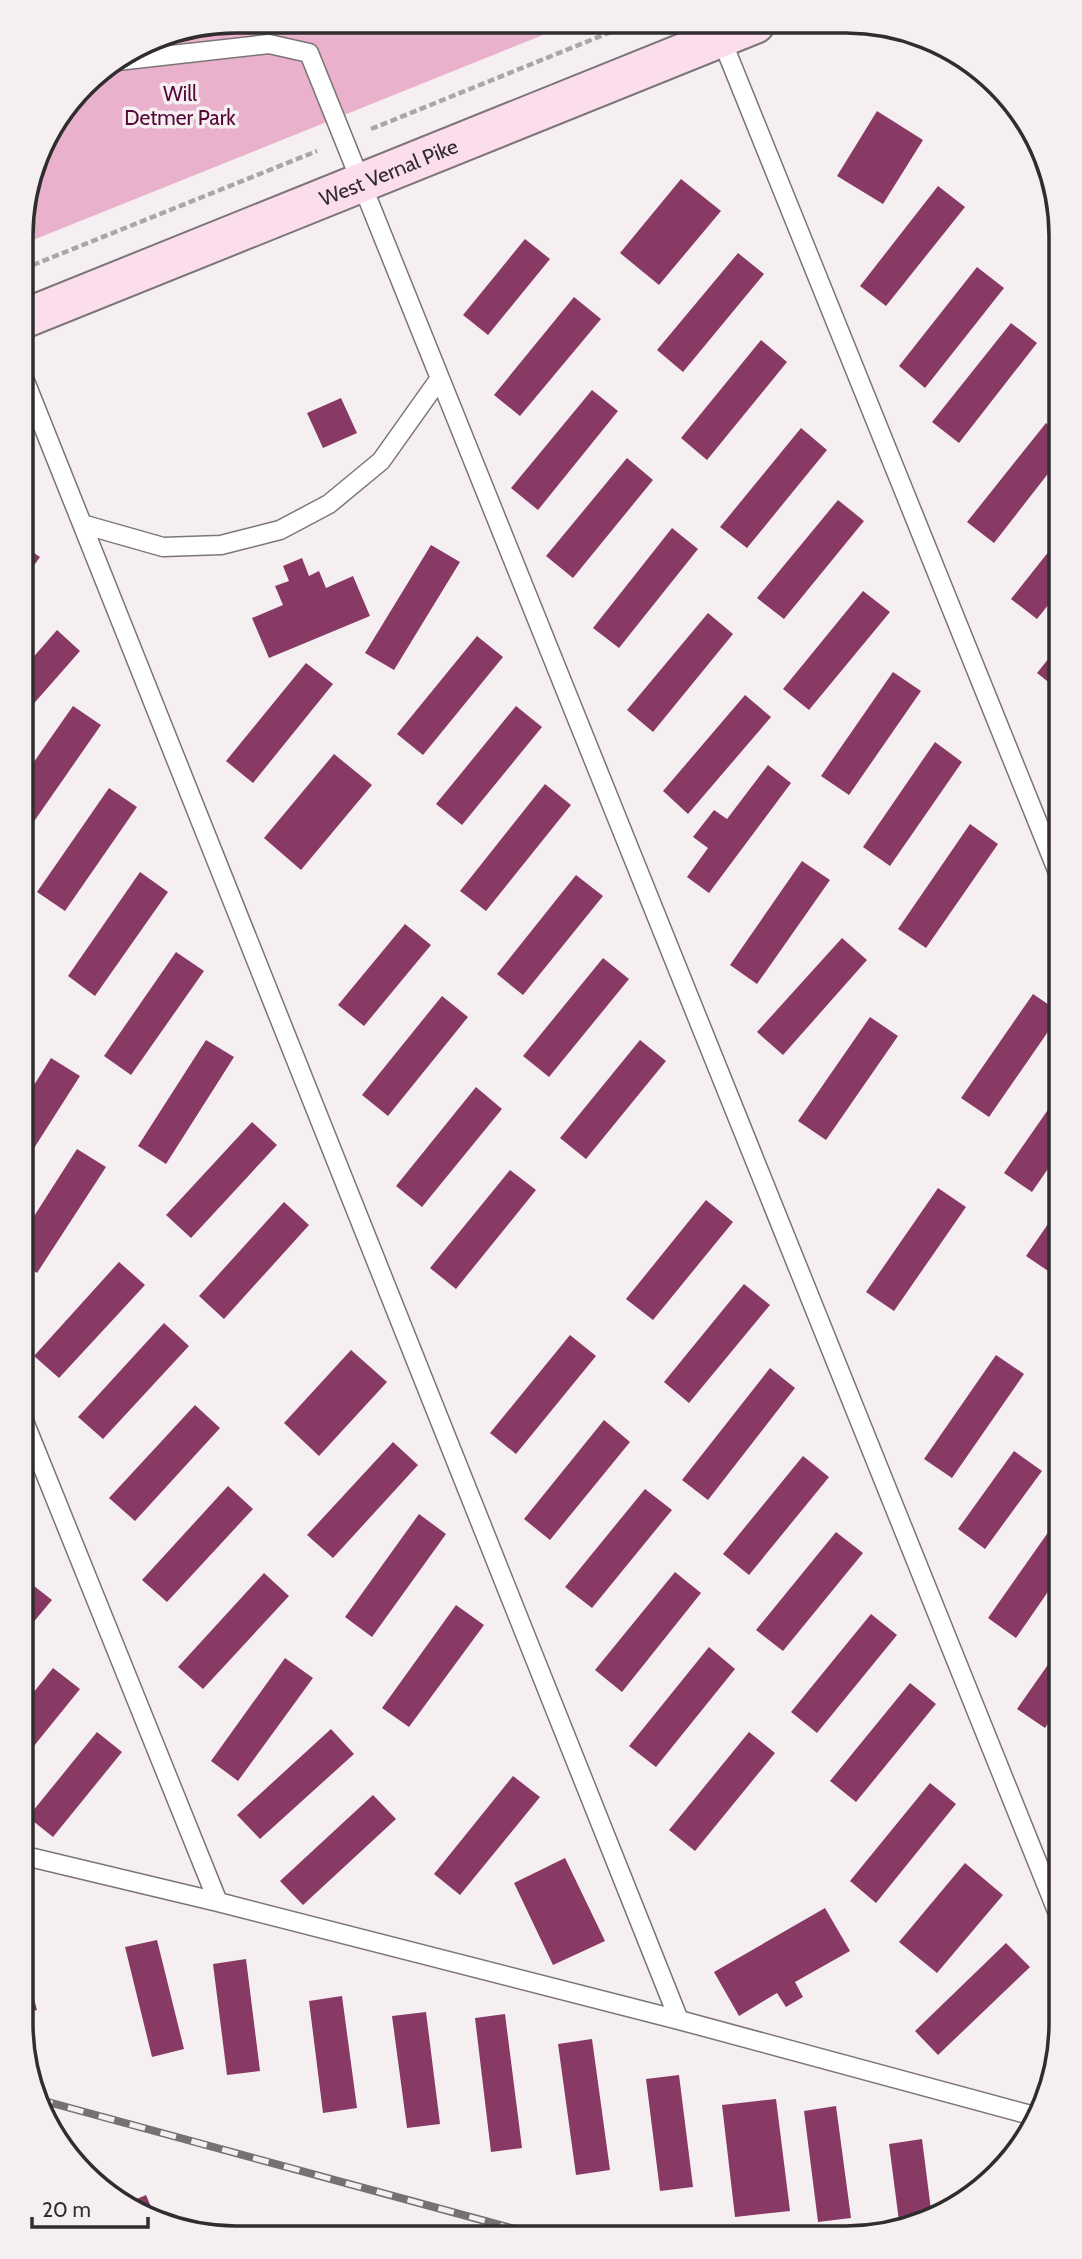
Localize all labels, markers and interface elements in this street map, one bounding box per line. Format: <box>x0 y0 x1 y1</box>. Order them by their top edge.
park label: Will Detmer Park <box>124 81 236 130</box>
street label: West Vernal Pike <box>316 133 461 211</box>
scale bar <box>32 2186 147 2230</box>
text: 20 m <box>42 2197 91 2222</box>

